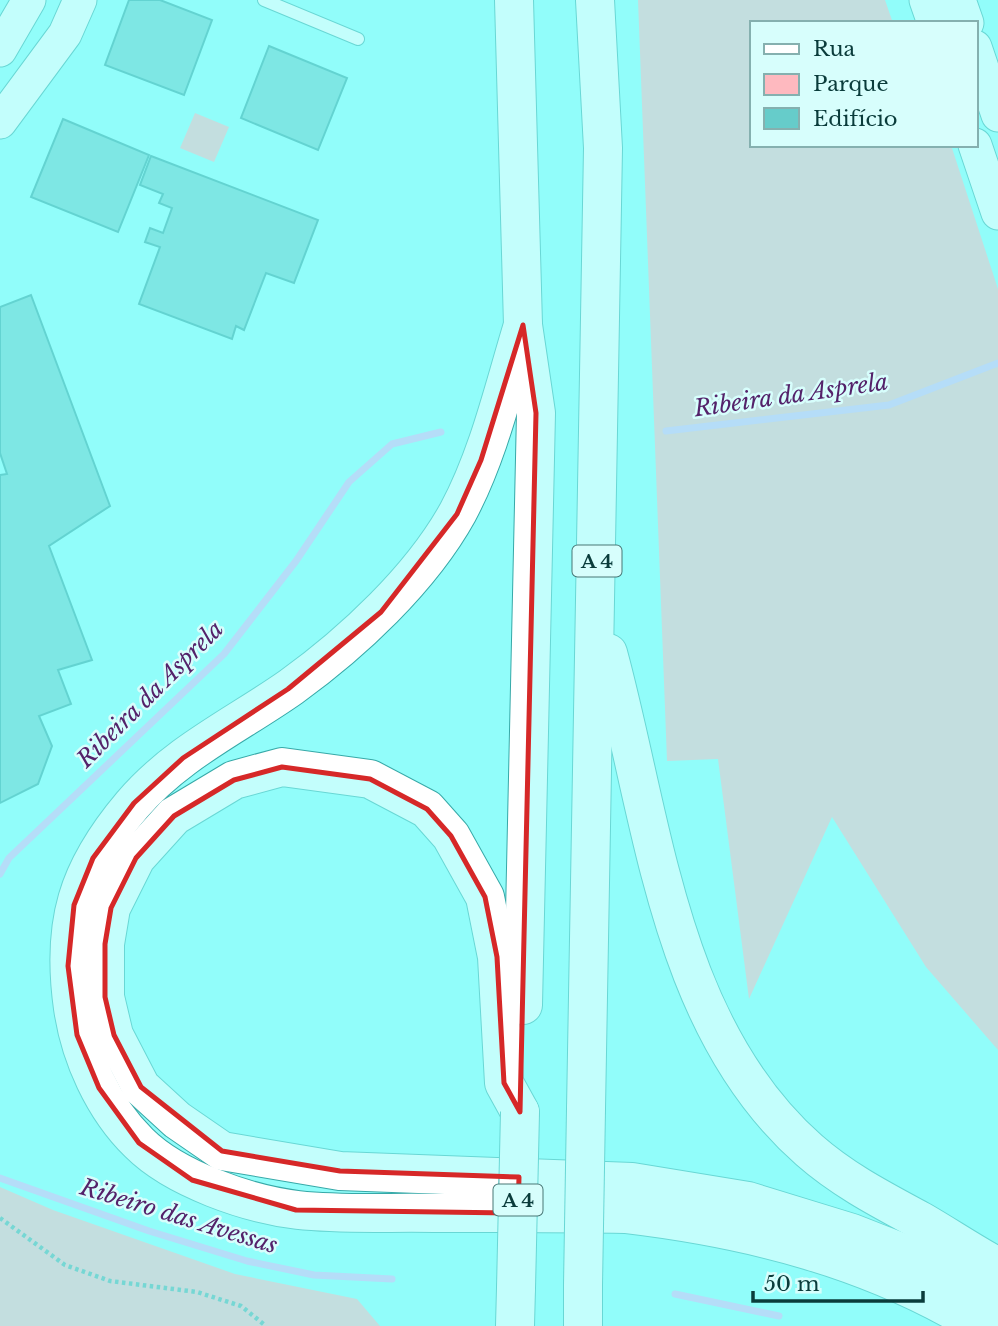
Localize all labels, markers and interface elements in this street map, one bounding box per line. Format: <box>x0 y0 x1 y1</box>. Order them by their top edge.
legend <box>750 21 977 147</box>
text: Rua <box>813 36 856 62</box>
text: Parque <box>813 71 888 97</box>
text: Edifício <box>813 106 898 132</box>
water label: Ribeira da Asprela <box>691 368 890 423</box>
road number: A 4 <box>572 546 622 576</box>
water label: Ribeira da Asprela <box>70 615 229 774</box>
water label: Ribeiro das Avessas <box>76 1172 281 1259</box>
road number: A 4 <box>494 1184 542 1216</box>
scale bar <box>753 1260 923 1304</box>
text: 50 m <box>764 1271 820 1297</box>

